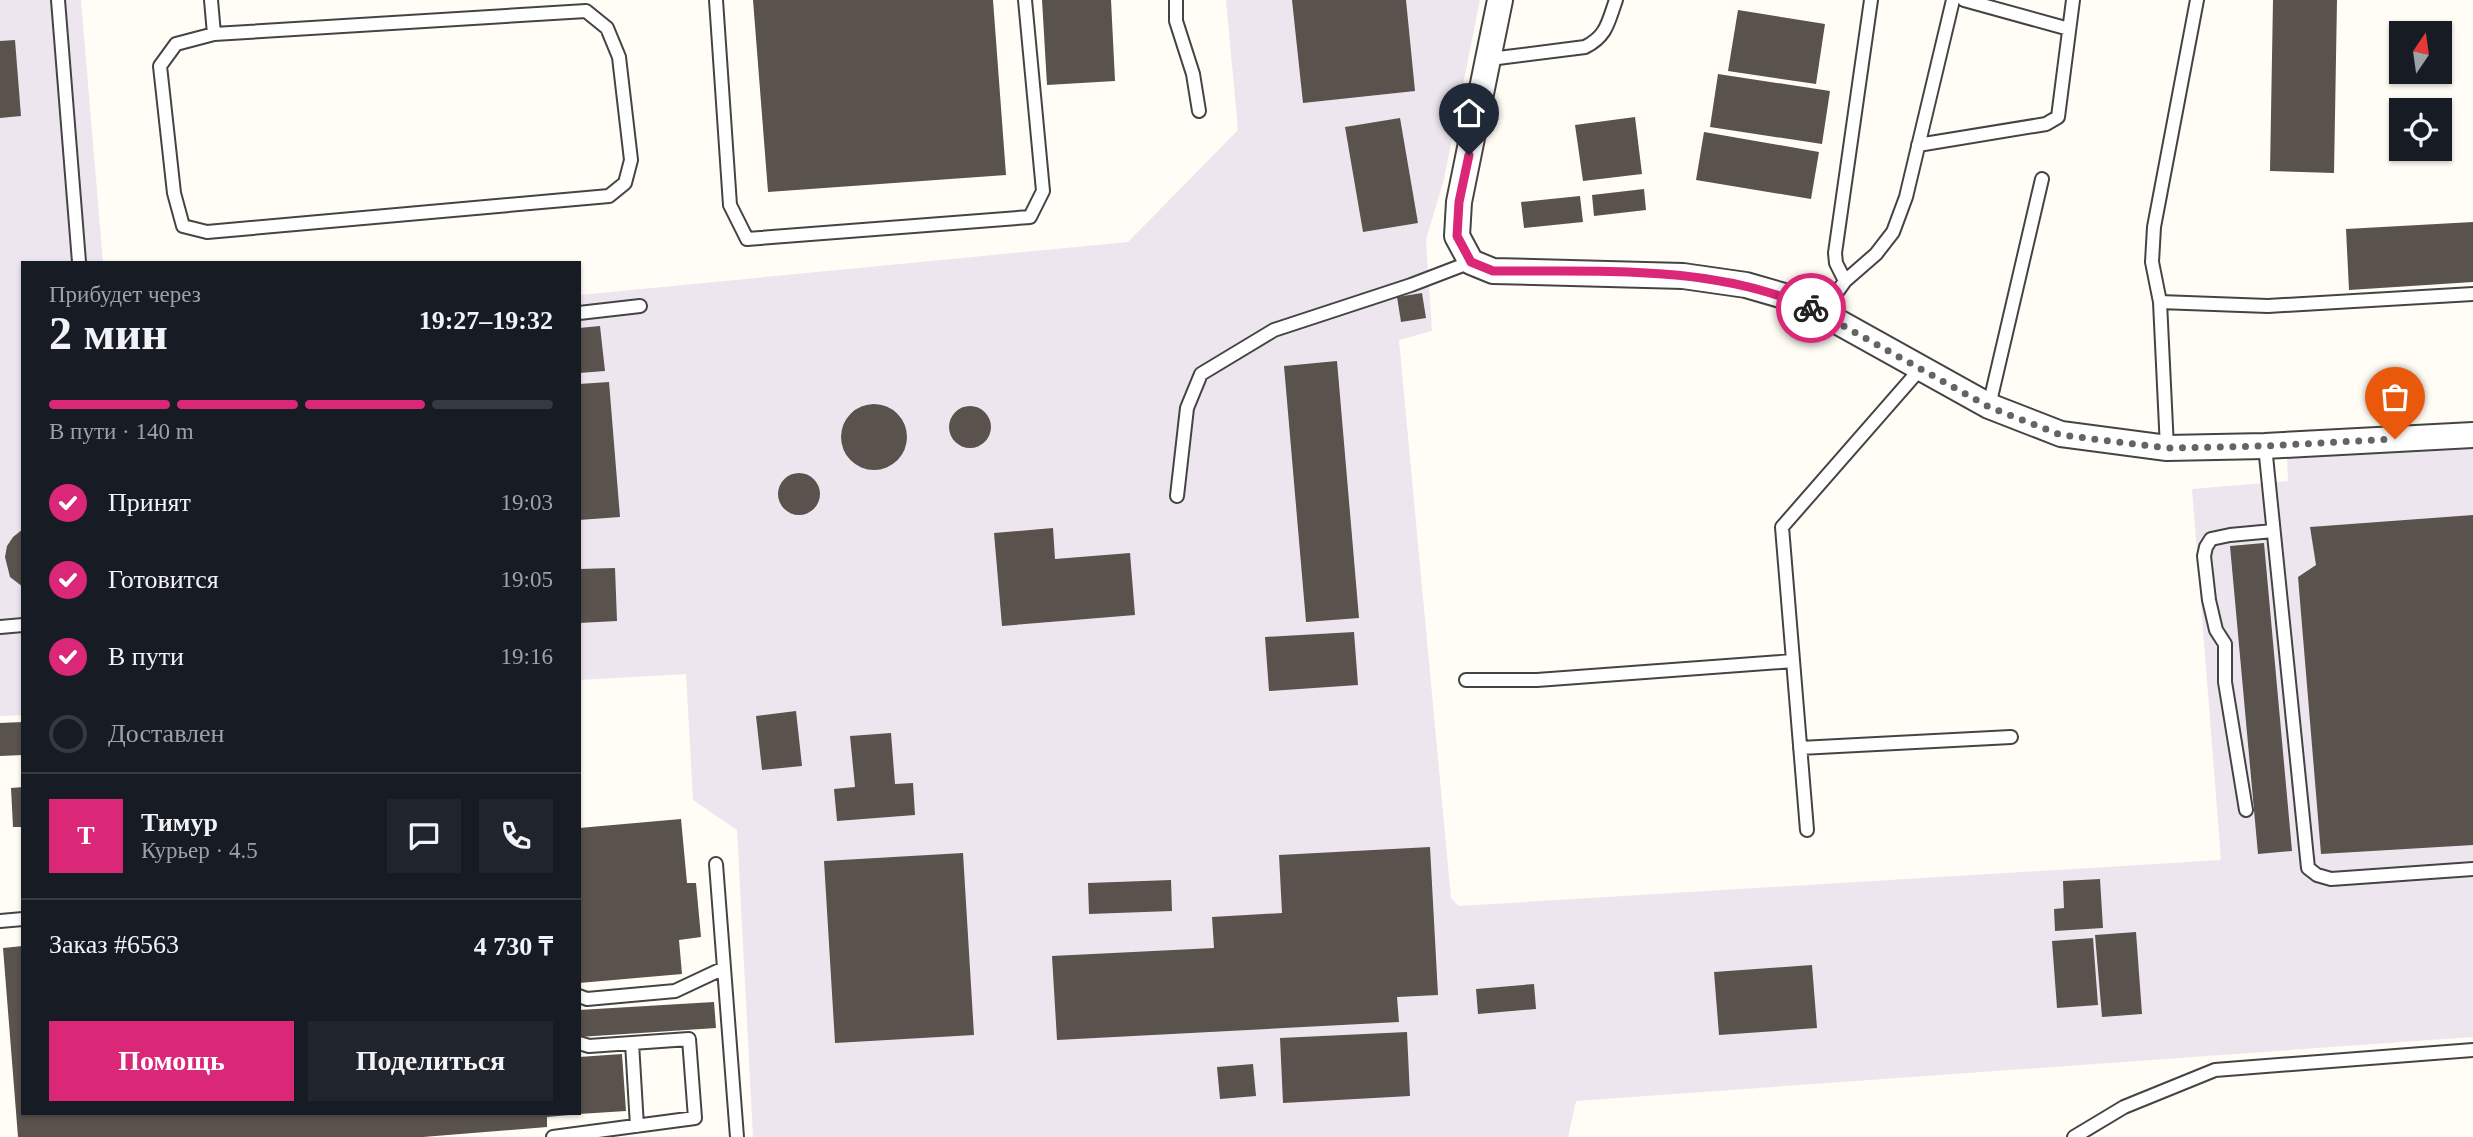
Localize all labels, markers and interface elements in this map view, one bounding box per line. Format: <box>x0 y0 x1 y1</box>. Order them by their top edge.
north arrow <box>2389 21 2452 84</box>
map controls <box>2389 21 2452 161</box>
pin <box>1439 83 1499 155</box>
icon: home <box>1450 94 1488 132</box>
button: locate <box>2389 98 2452 161</box>
courier <box>1776 273 1846 343</box>
text: Прибудет через <box>49 282 201 307</box>
icon: bike <box>1792 289 1830 327</box>
text: 19:27–19:32 <box>419 306 553 335</box>
text: 2 мин <box>49 308 168 359</box>
pin <box>2365 367 2425 439</box>
icon: bag <box>2376 378 2414 416</box>
text: В пути · 140 m <box>49 419 194 444</box>
icon: check <box>49 484 87 522</box>
text: Принят <box>108 488 191 517</box>
text: 19:03 <box>501 490 553 515</box>
icon: check <box>49 561 87 599</box>
text: Готовится <box>108 565 219 594</box>
text: 19:05 <box>501 567 553 592</box>
icon: check <box>49 638 87 676</box>
text: В пути <box>108 642 184 671</box>
text: 19:16 <box>501 644 553 669</box>
text: Доставлен <box>108 719 225 748</box>
button: chat <box>387 799 461 873</box>
button: phone <box>479 799 553 873</box>
text: Тимур <box>141 808 218 837</box>
text: Т <box>77 821 95 850</box>
text: Курьер · 4.5 <box>141 838 258 863</box>
text: Заказ #6563 <box>49 930 179 959</box>
text: 4 730 ₸ <box>474 932 553 961</box>
button: Помощь <box>49 1021 294 1101</box>
button: Поделиться <box>308 1021 553 1101</box>

